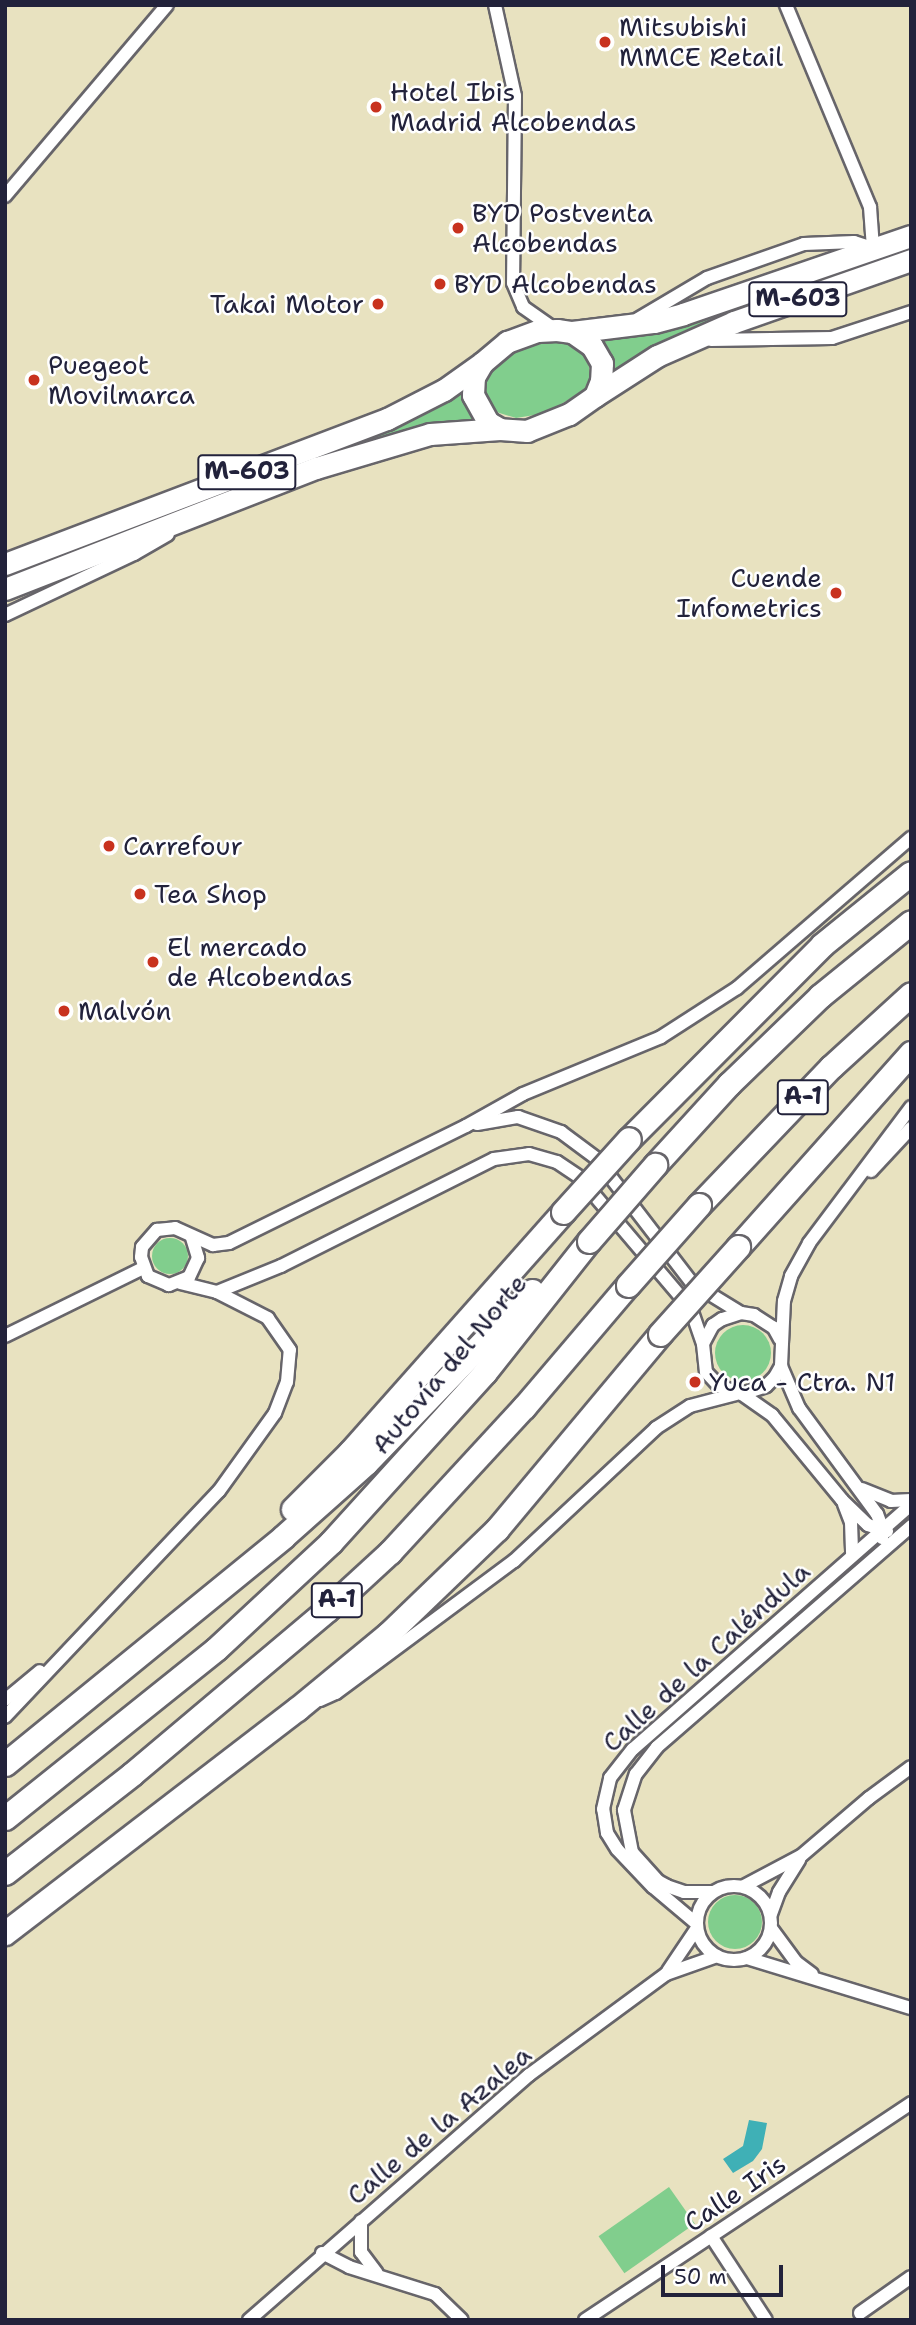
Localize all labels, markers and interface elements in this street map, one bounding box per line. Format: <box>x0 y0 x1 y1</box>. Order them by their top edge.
place label: Mitsubishi MMCE Retail <box>619 11 783 72</box>
marker: Mitsubishi MMCE Retail <box>597 34 613 50</box>
place label: Hotel Ibis Madrid Alcobendas <box>390 76 637 138</box>
marker: Hotel Ibis Madrid Alcobendas <box>368 99 384 115</box>
place label: BYD Postventa Alcobendas <box>472 197 653 258</box>
marker: BYD Postventa Alcobendas <box>450 220 466 236</box>
place label: BYD Alcobendas <box>454 268 657 300</box>
marker: BYD Alcobendas <box>432 276 448 292</box>
road number: M-603 <box>747 278 849 320</box>
place label: Takai Motor <box>210 288 364 320</box>
marker: Takai Motor <box>370 296 386 312</box>
place label: Puegeot Movilmarca <box>48 349 195 410</box>
marker: Puegeot Movilmarca <box>26 372 42 388</box>
road number: M-603 <box>196 452 298 492</box>
place label: Cuende Infometrics <box>677 562 822 624</box>
marker: Cuende Infometrics <box>828 585 844 601</box>
place label: Carrefour <box>123 830 243 862</box>
marker: Carrefour <box>101 838 117 854</box>
place label: Tea Shop <box>154 878 267 910</box>
marker: Tea Shop <box>132 886 148 902</box>
place label: El mercado de Alcobendas <box>167 931 353 992</box>
marker: El mercado de Alcobendas <box>145 954 161 970</box>
place label: Malvón <box>78 995 171 1027</box>
marker: Malvón <box>56 1003 72 1019</box>
road number: A-1 <box>777 1077 829 1118</box>
street label: Autovía del Norte <box>365 1268 533 1460</box>
place label: Yuca - Ctra. N1 <box>709 1366 896 1398</box>
marker: Yuca - Ctra. N1 <box>687 1374 703 1390</box>
street label: Calle de la Caléndula <box>596 1556 816 1758</box>
road number: A-1 <box>311 1580 363 1620</box>
street label: Calle de la Azalea <box>341 2039 537 2211</box>
street label: Calle Iris <box>679 2148 791 2238</box>
scale bar <box>664 2252 786 2296</box>
text: 50 m <box>674 2263 727 2291</box>

